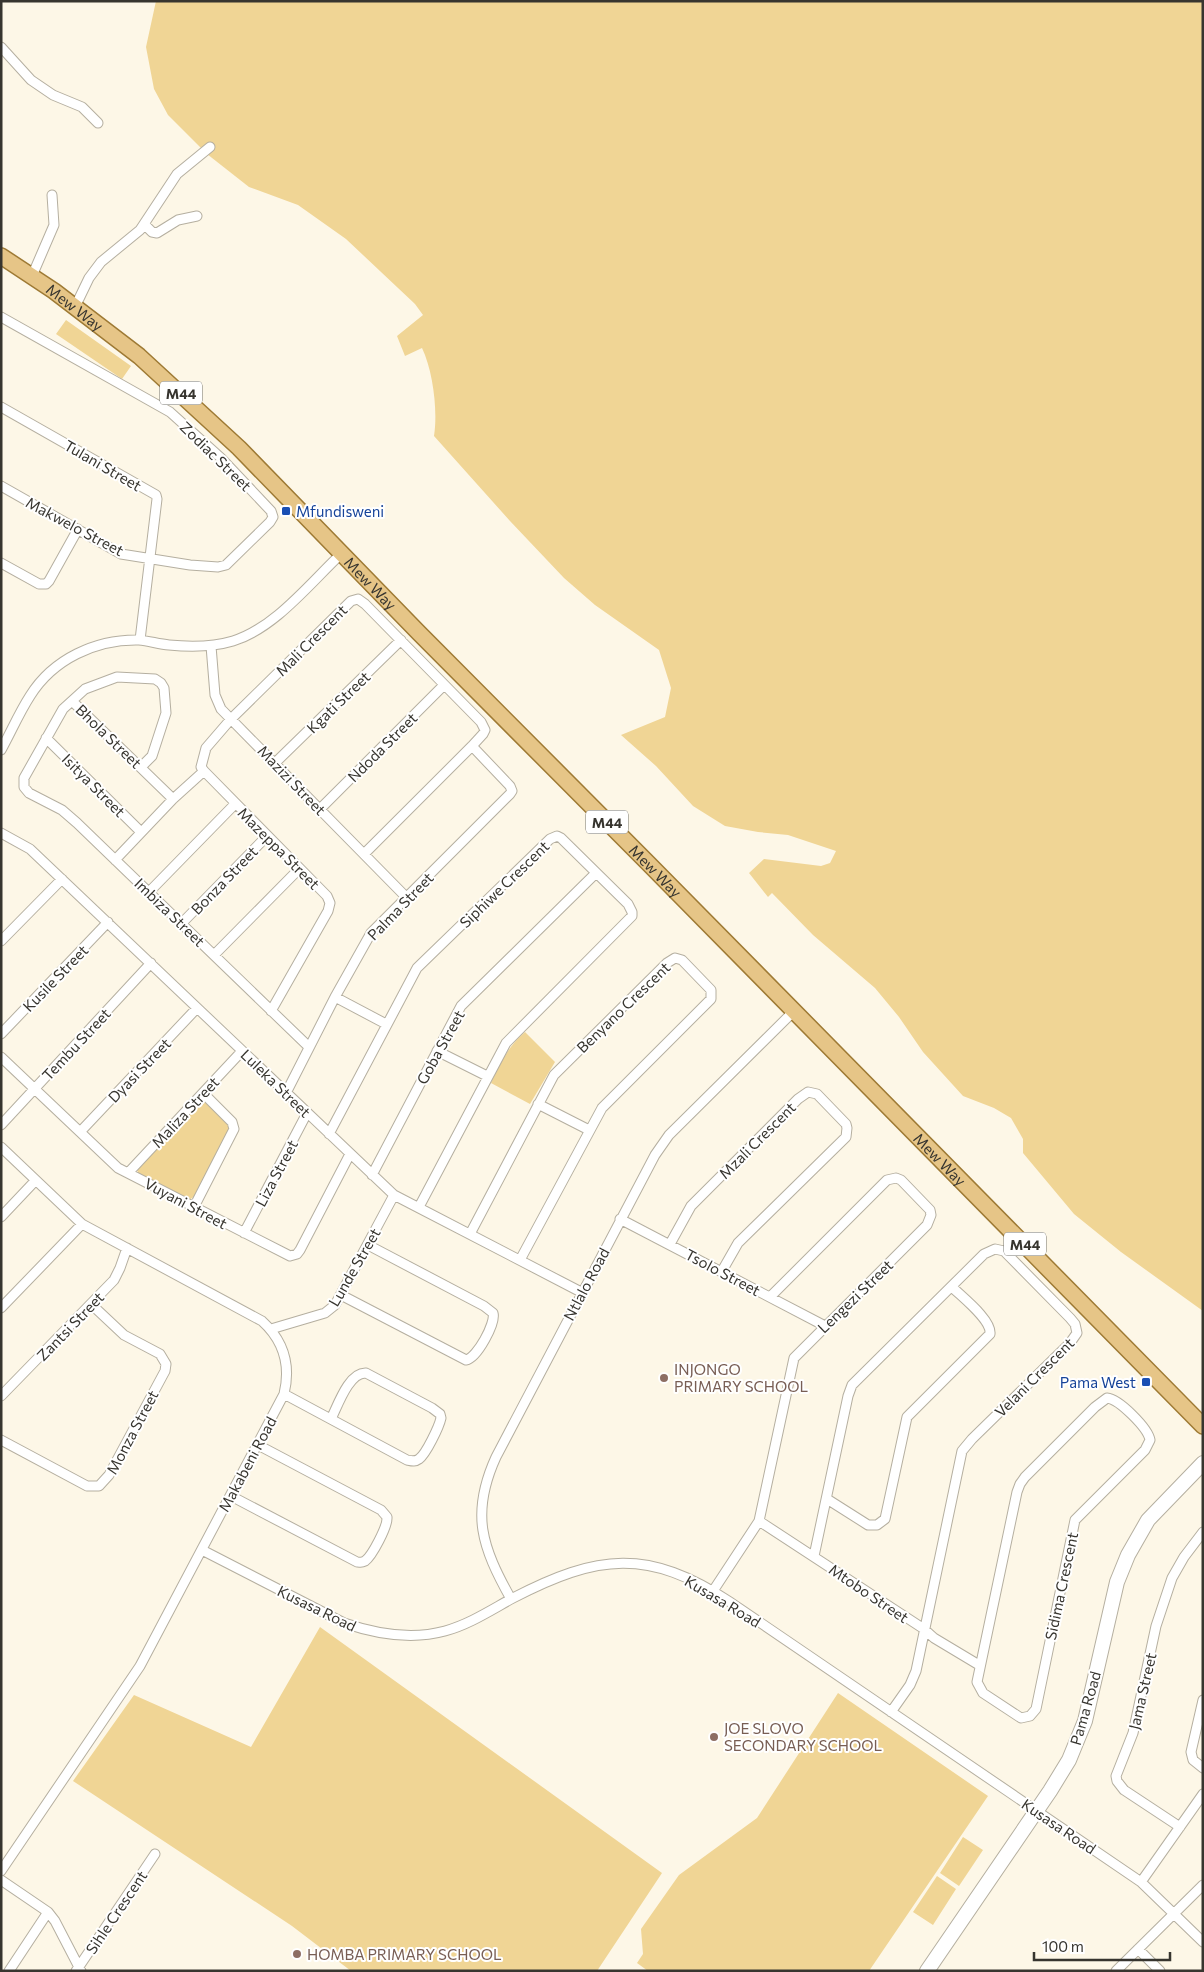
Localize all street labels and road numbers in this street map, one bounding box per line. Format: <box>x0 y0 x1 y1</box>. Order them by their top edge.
street label: Mew Way <box>43 280 107 335</box>
road number: M44 <box>160 382 202 404</box>
street label: Zodiac Street <box>177 418 255 494</box>
street label: Tulani Street <box>61 436 145 494</box>
street label: Makwelo Street <box>23 493 127 559</box>
street label: Mew Way <box>341 553 400 614</box>
street label: Mali Crescent <box>272 601 350 679</box>
street label: Kgati Street <box>303 667 373 737</box>
street label: Bhola Street <box>72 700 146 772</box>
street label: Ndoda Street <box>344 709 420 785</box>
street label: Mazizi Street <box>254 741 330 819</box>
street label: Isitya Street <box>59 750 129 820</box>
street label: Mazeppa Street <box>234 803 324 893</box>
road number: M44 <box>586 810 628 834</box>
street label: Siphiwe Crescent <box>456 837 552 931</box>
street label: Mew Way <box>626 841 686 901</box>
street label: Bonza Street <box>187 842 261 918</box>
street label: Palma Street <box>363 868 437 944</box>
street label: Imbiza Street <box>131 874 209 950</box>
street label: Kusile Street <box>19 941 91 1015</box>
street label: Benyano Crescent <box>573 958 673 1056</box>
street label: Tembu Street <box>38 1004 114 1084</box>
street label: Goba Street <box>412 1007 468 1087</box>
street label: Dyasi Street <box>104 1034 174 1106</box>
street label: Luleka Street <box>237 1045 315 1121</box>
street label: Maliza Street <box>148 1073 222 1151</box>
street label: Mzali Crescent <box>715 1098 799 1182</box>
street label: Mew Way <box>910 1129 970 1190</box>
street label: Liza Street <box>251 1137 301 1209</box>
street label: Vuyani Street <box>142 1174 230 1232</box>
street label: Lunde Street <box>324 1225 384 1309</box>
road number: M44 <box>1004 1232 1046 1256</box>
street label: Ntlalo Road <box>559 1245 613 1323</box>
street label: Tsolo Street <box>682 1245 764 1299</box>
street label: Lengezi Street <box>814 1256 896 1336</box>
street label: Zantsi Street <box>33 1288 107 1364</box>
street label: Velani Crescent <box>991 1334 1077 1420</box>
street label: Monza Street <box>102 1387 162 1477</box>
street label: Makabeni Road <box>214 1413 280 1515</box>
street label: Sidima Crescent <box>1041 1530 1081 1642</box>
street label: Mtobo Street <box>826 1560 912 1626</box>
street label: Kusasa Road <box>682 1571 764 1631</box>
street label: Kusasa Road <box>275 1581 359 1635</box>
street label: Jama Street <box>1124 1651 1160 1731</box>
street label: Pama Road <box>1066 1669 1104 1747</box>
street label: Kusasa Road <box>1019 1795 1099 1857</box>
street label: Sihle Crescent <box>82 1867 150 1957</box>

